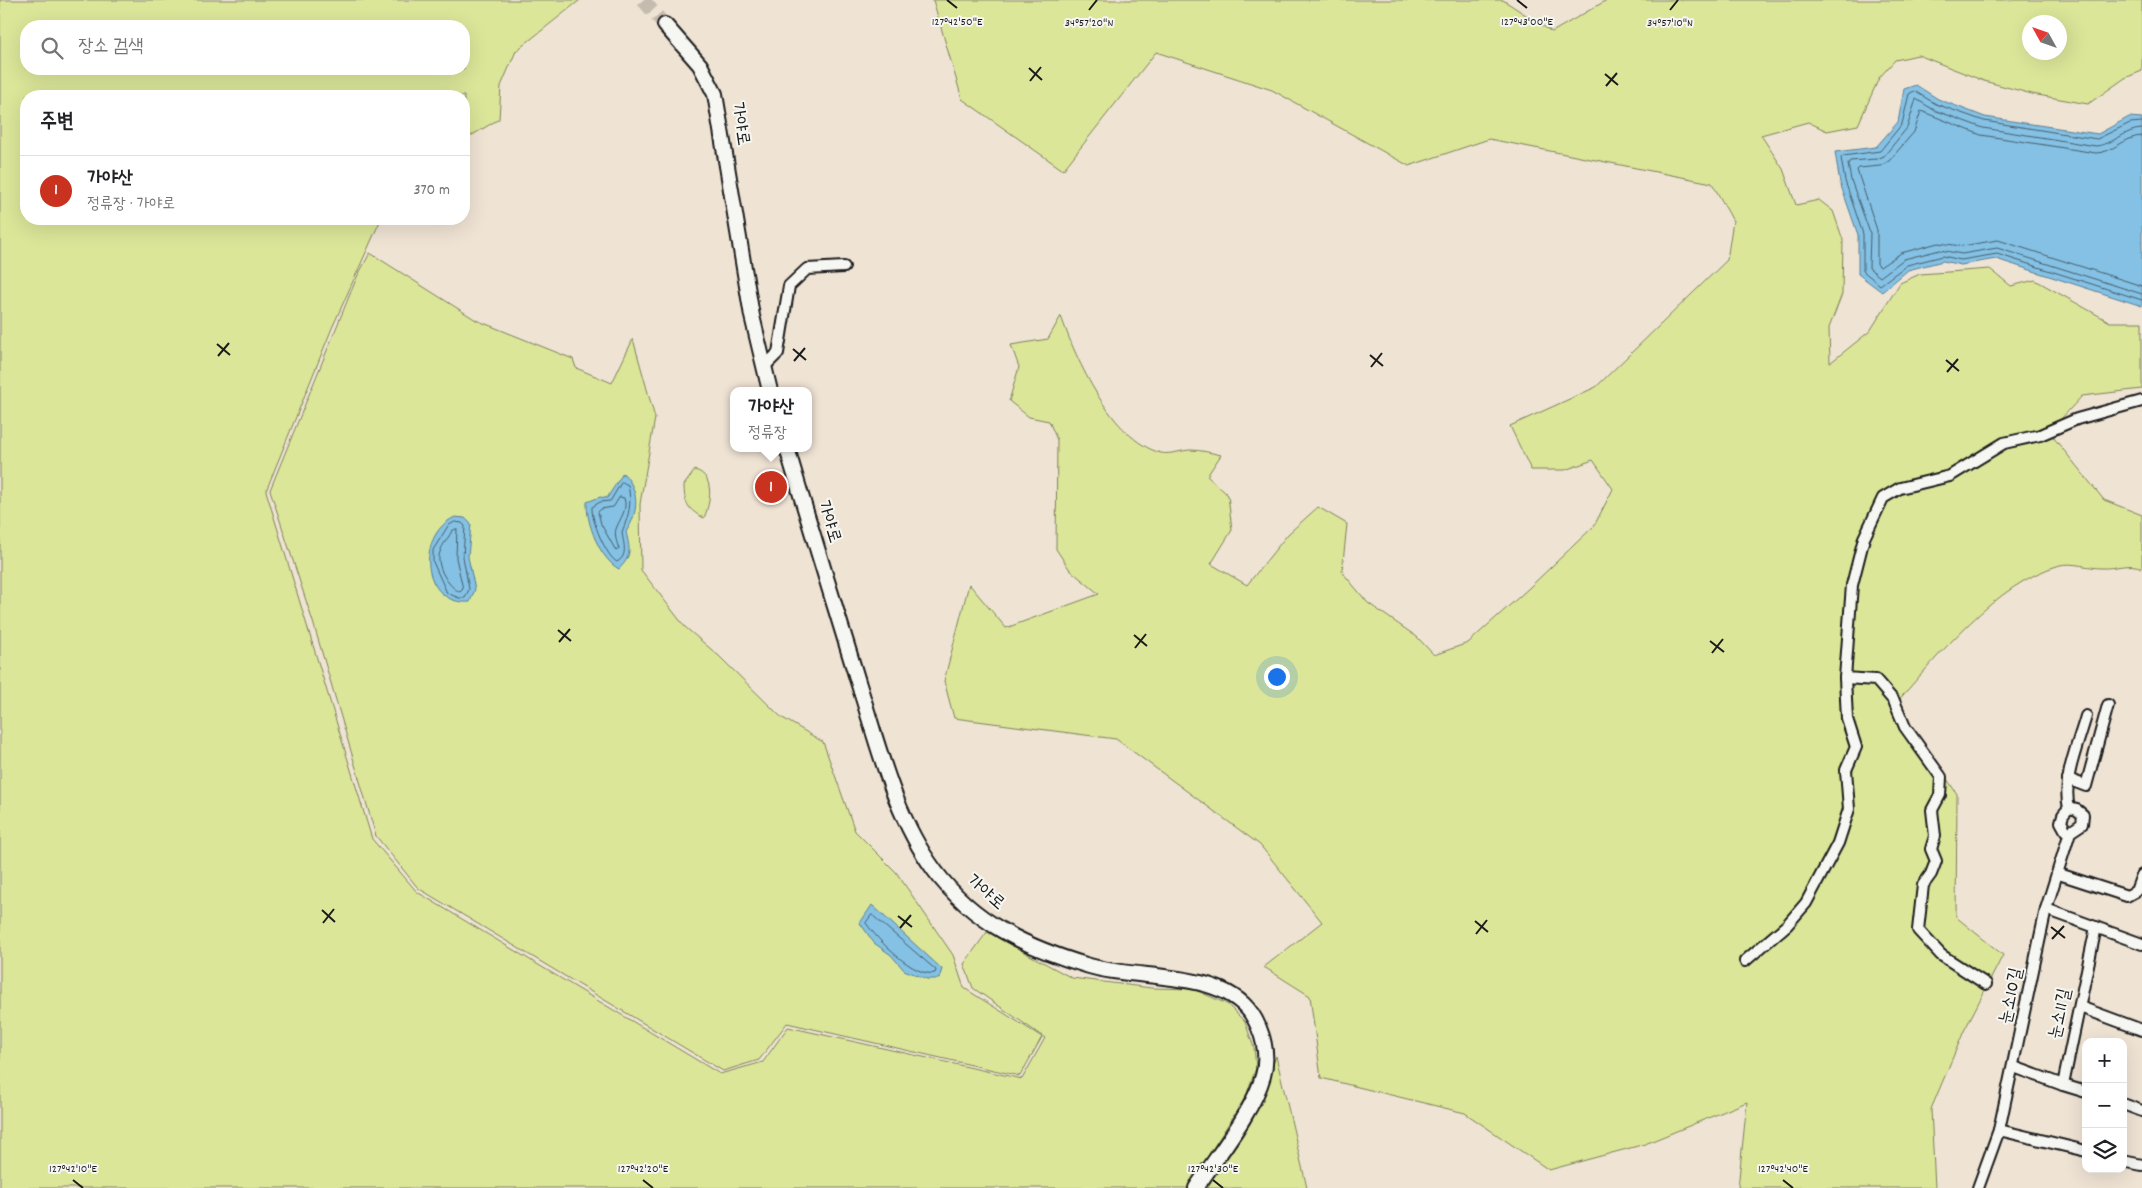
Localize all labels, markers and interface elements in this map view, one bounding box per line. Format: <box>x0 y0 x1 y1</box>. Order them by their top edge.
text: 127°42'50"E <box>932 14 983 31</box>
text: 127°43'00"E <box>1501 14 1553 31</box>
text: 34°57'20"N <box>1065 15 1113 32</box>
text: 34°57'10"N <box>1647 15 1693 32</box>
north arrow <box>2022 15 2067 60</box>
search box <box>20 20 470 75</box>
icon: search <box>38 34 66 62</box>
text: 장소 검색 <box>78 34 144 61</box>
street label: 가야로 <box>723 101 755 147</box>
text: 주변 <box>40 108 74 138</box>
text: 가야산 <box>87 166 133 193</box>
text: 1 <box>54 179 58 202</box>
text: 370 m <box>413 179 450 202</box>
text: 정류장 · 가야로 <box>87 193 175 216</box>
popup <box>730 387 812 452</box>
text: 가야산 <box>748 395 794 422</box>
text: 정류장 <box>748 422 787 445</box>
pin: 1 <box>755 468 787 506</box>
street label: 가야로 <box>810 498 846 546</box>
your location <box>1264 664 1290 690</box>
street label: 가야로 <box>960 869 1010 917</box>
street label: 눈소10길 <box>1994 965 2030 1027</box>
street label: 눈소11길 <box>2043 986 2079 1042</box>
map controls <box>2082 1038 2127 1173</box>
button: + <box>2082 1038 2127 1083</box>
button: − <box>2082 1083 2127 1128</box>
button: layers <box>2082 1128 2127 1173</box>
text: 127°42'10"E <box>49 1161 97 1178</box>
text: 127°42'20"E <box>618 1161 669 1178</box>
text: 127°42'30"E <box>1188 1161 1239 1178</box>
text: 127°42'40"E <box>1758 1161 1809 1178</box>

